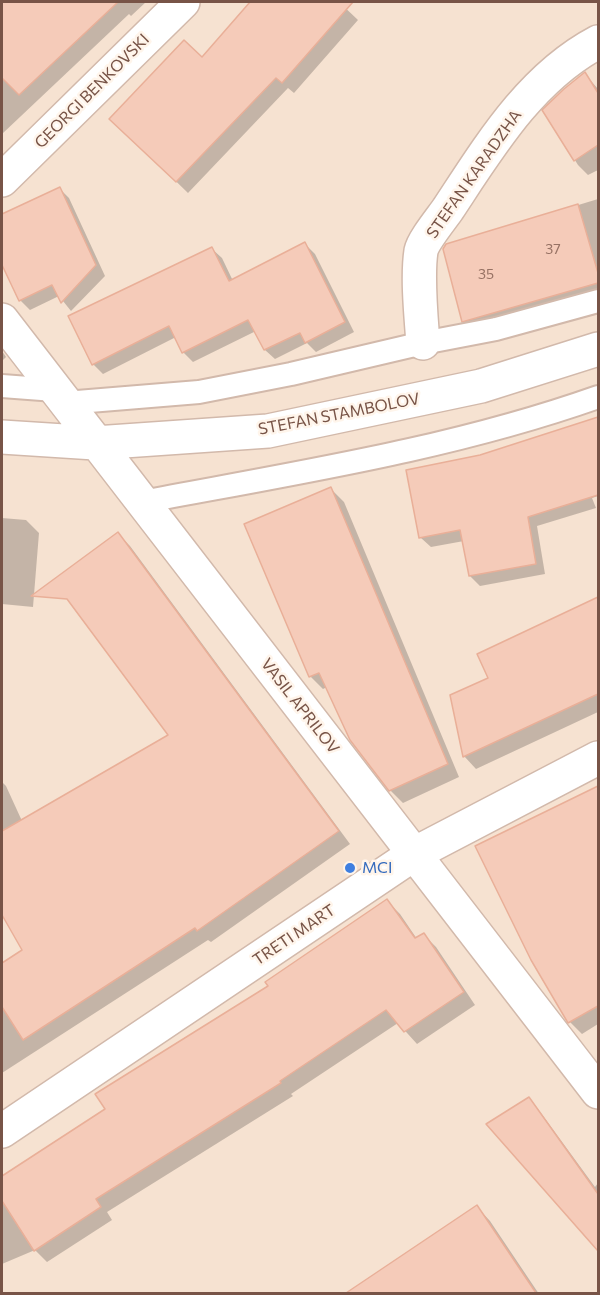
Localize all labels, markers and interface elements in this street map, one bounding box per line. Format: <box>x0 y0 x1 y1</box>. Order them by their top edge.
street label: GEORGI BENKOVSKI <box>31 30 153 152</box>
street label: STEFAN KARADZHA <box>422 106 526 242</box>
house number: 37 <box>545 241 561 257</box>
house number: 35 <box>478 266 494 282</box>
street label: STEFAN STAMBOLOV <box>257 389 421 439</box>
street label: VASIL APRILOV <box>257 654 343 758</box>
place label: MCI <box>362 858 392 878</box>
marker: MCI <box>343 861 357 875</box>
street label: TRETI MART <box>249 900 339 970</box>

